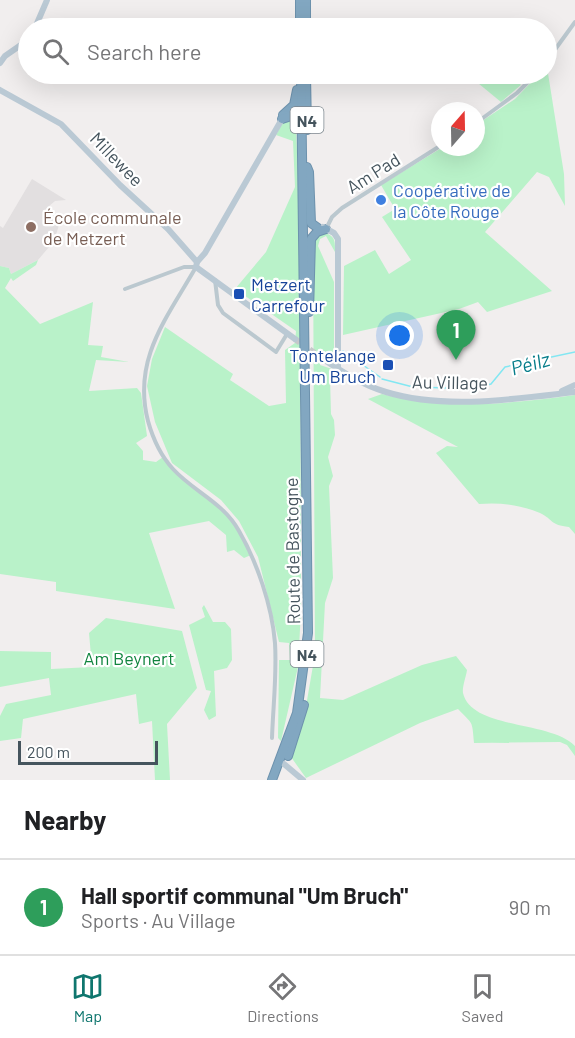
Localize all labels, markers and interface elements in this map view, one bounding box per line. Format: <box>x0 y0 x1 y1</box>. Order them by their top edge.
search box <box>18 18 557 84</box>
icon: search <box>39 35 72 68</box>
text: Search here <box>87 38 201 64</box>
north arrow <box>431 102 485 156</box>
road number: N4 <box>290 107 324 133</box>
street label: Millewee <box>86 127 148 191</box>
street label: Am Pad <box>342 148 404 198</box>
place label: Coopérative de la Côte Rouge <box>393 179 511 222</box>
marker: Coopérative de la Côte Rouge <box>374 193 388 207</box>
place label: École communale de Metzert <box>43 206 182 249</box>
marker: École communale de Metzert <box>24 220 38 234</box>
place label: Metzert Carrefour <box>251 273 325 316</box>
marker: Metzert Carrefour <box>232 287 246 301</box>
pin: 1 <box>436 310 476 360</box>
your location <box>385 321 414 350</box>
place label: Tontelange Um Bruch <box>289 344 376 387</box>
water label: Péilz <box>508 346 553 380</box>
marker: Tontelange Um Bruch <box>381 358 395 372</box>
street label: Au Village <box>412 370 488 394</box>
street label: Route de Bastogne <box>280 477 304 625</box>
road number: N4 <box>290 641 324 667</box>
park label: Am Beynert <box>84 647 174 669</box>
scale bar <box>18 738 158 766</box>
text: 200 m <box>27 742 70 761</box>
text: Nearby <box>24 804 106 835</box>
text: Hall sportif communal "Um Bruch" <box>81 882 408 908</box>
text: 1 <box>40 895 47 919</box>
text: 90 m <box>509 895 551 919</box>
text: Sports · Au Village <box>81 908 236 932</box>
tab: Map <box>71 970 104 1025</box>
tab: Directions <box>247 970 319 1025</box>
tab: Saved <box>462 970 504 1025</box>

